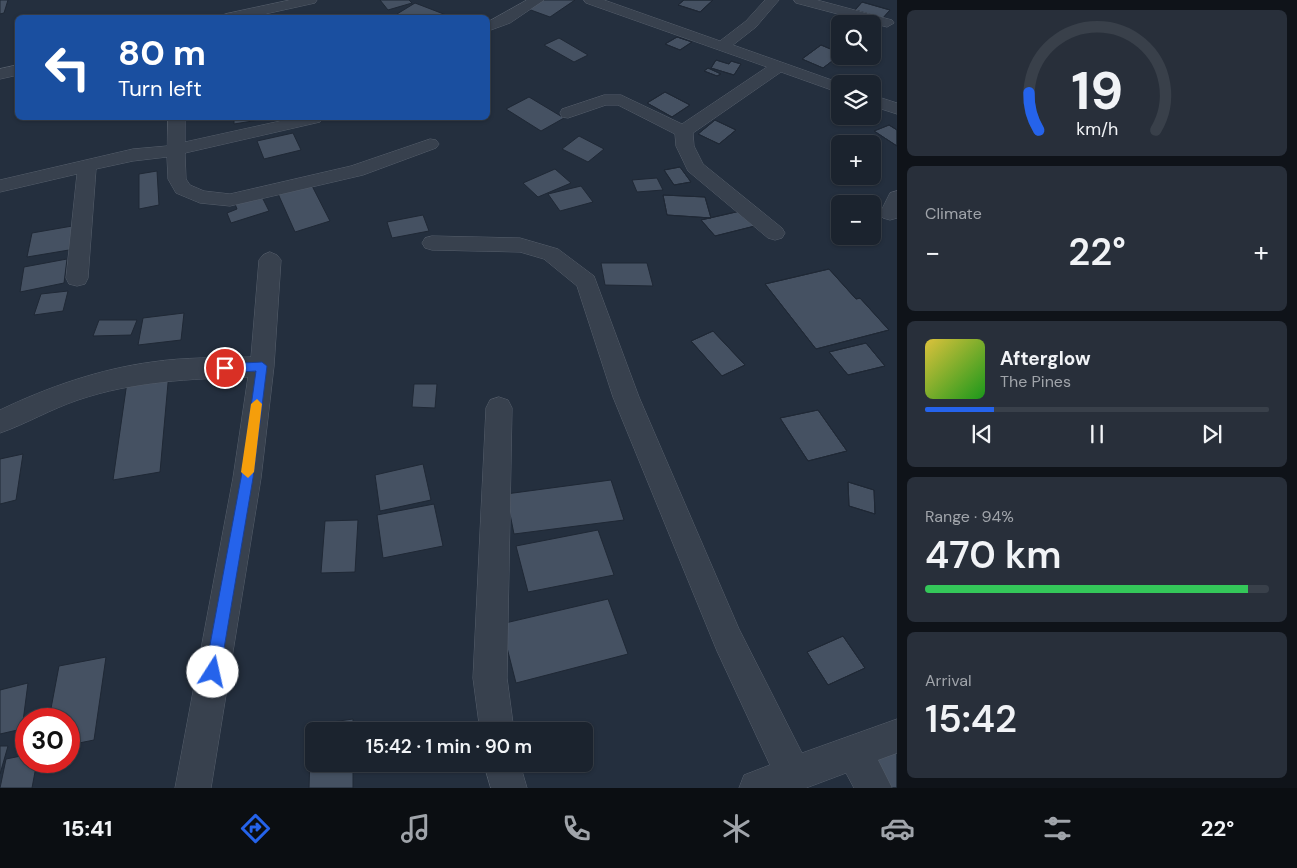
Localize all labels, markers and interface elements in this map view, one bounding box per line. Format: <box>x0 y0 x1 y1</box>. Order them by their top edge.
map controls <box>831 15 881 245</box>
button: search <box>831 15 881 65</box>
text: 80 m <box>118 30 206 76</box>
icon: left <box>35 35 100 100</box>
text: 19 <box>1071 57 1123 125</box>
text: Turn left <box>118 74 202 103</box>
button: layers <box>831 75 881 125</box>
text: km/h <box>1076 117 1118 141</box>
button: + <box>831 135 881 185</box>
button: − <box>831 195 881 245</box>
text: Climate <box>925 203 982 224</box>
text: 22° <box>1068 227 1126 277</box>
text: − <box>925 234 940 271</box>
text: + <box>1254 234 1269 271</box>
text: Afterglow <box>1000 346 1091 371</box>
pin <box>204 347 246 389</box>
icon: arrive <box>211 354 239 382</box>
text: The Pines <box>1000 371 1071 392</box>
icon: previous <box>968 420 996 448</box>
icon: pause <box>1083 420 1111 448</box>
icon: next <box>1198 420 1226 448</box>
text: Range · 94% <box>925 506 1014 527</box>
text: 470 km <box>925 530 1061 580</box>
position arrow <box>186 645 238 697</box>
text: Arrival <box>925 670 972 691</box>
text: 15:42 <box>925 694 1017 744</box>
speed limit sign: 30 <box>15 708 80 773</box>
text: 15:42 · 1 min · 90 m <box>366 734 532 759</box>
icon: directions <box>238 811 273 846</box>
icon: music <box>398 811 433 846</box>
icon: phone <box>559 811 594 846</box>
icon: climate <box>719 811 754 846</box>
icon: car <box>880 811 915 846</box>
icon: filters <box>1040 811 1075 846</box>
text: 15:41 <box>63 814 112 843</box>
text: 22° <box>1201 814 1234 843</box>

